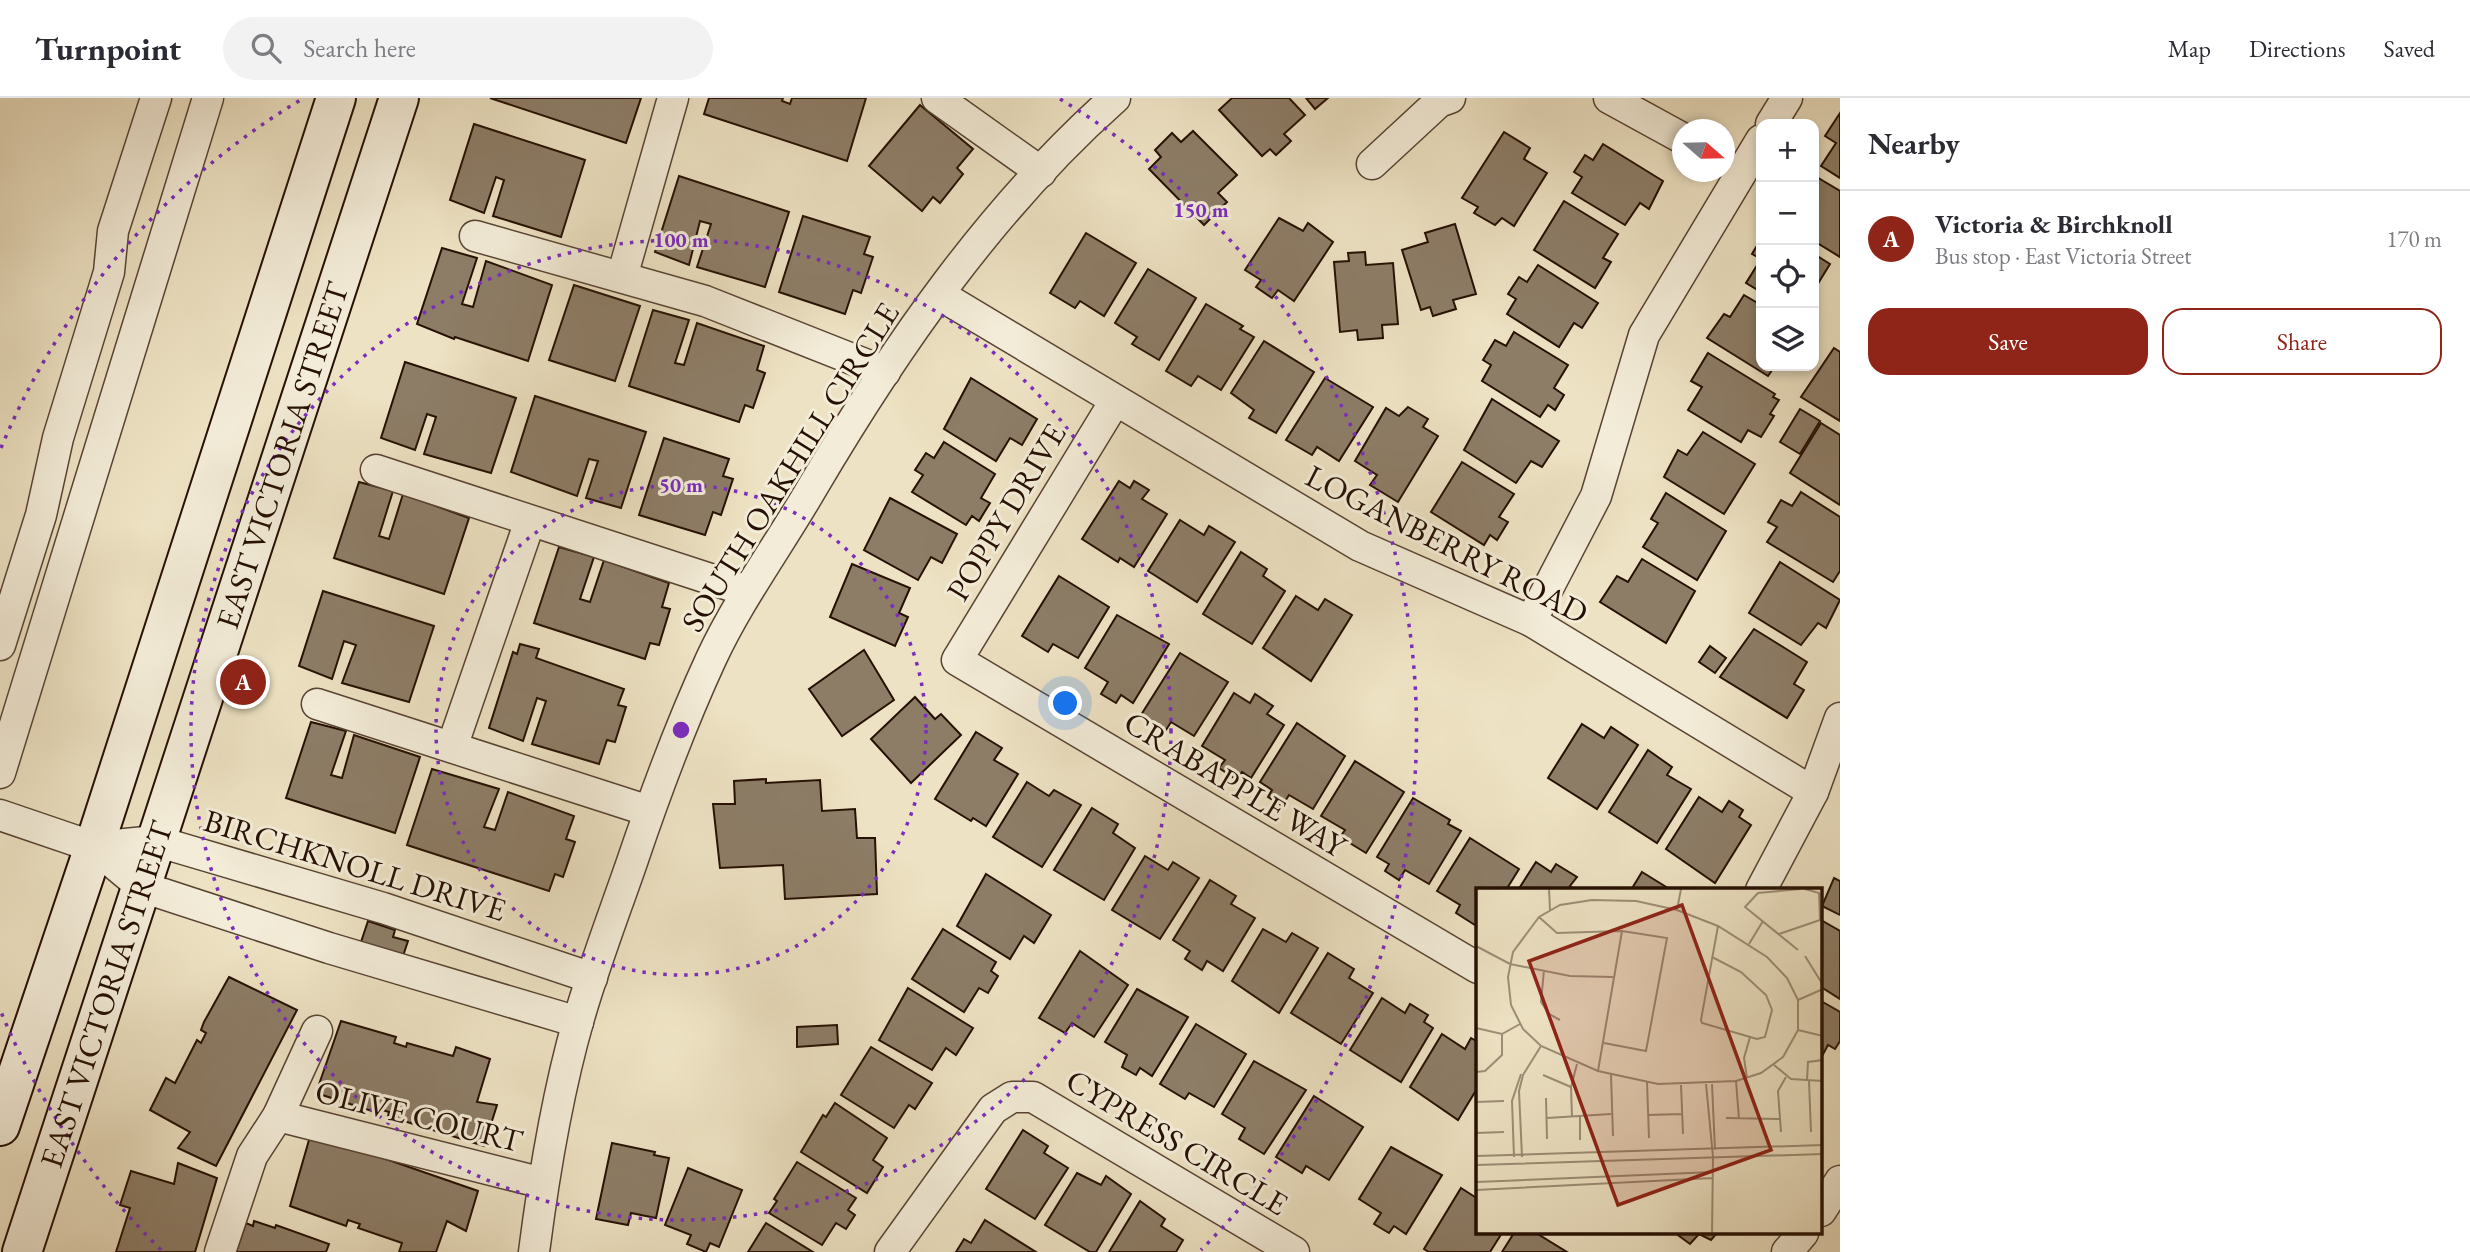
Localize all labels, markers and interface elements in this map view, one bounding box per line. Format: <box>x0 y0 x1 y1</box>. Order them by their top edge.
search box <box>223 17 713 80</box>
text: Turnpoint <box>35 27 181 70</box>
icon: search <box>247 29 285 67</box>
text: Search here <box>303 31 416 65</box>
text: Map <box>2168 33 2211 64</box>
text: Directions <box>2249 33 2346 64</box>
text: Saved <box>2384 33 2435 64</box>
north arrow <box>1672 119 1735 182</box>
map controls <box>1756 119 1819 371</box>
button: + <box>1756 119 1819 182</box>
text: Nearby <box>1868 124 1960 163</box>
button: − <box>1756 182 1819 245</box>
text: 150 m <box>1173 196 1229 223</box>
text: Victoria & Birchknoll <box>1935 207 2173 241</box>
text: A <box>1883 224 1899 254</box>
text: 170 m <box>2386 224 2442 254</box>
text: 100 m <box>653 226 709 253</box>
text: Bus stop · East Victoria Street <box>1935 241 2191 271</box>
button: locate <box>1756 245 1819 308</box>
street label: EAST VICTORIA STREET <box>206 276 359 634</box>
street label: SOUTH OAKHILL CIRCLE <box>671 295 909 639</box>
button: layers <box>1756 308 1819 371</box>
button: Save <box>1868 308 2148 375</box>
button: Share <box>2162 308 2442 375</box>
street label: POPPY DRIVE <box>937 416 1075 608</box>
street label: LOGANBERRY ROAD <box>1299 455 1595 633</box>
text: 50 m <box>659 471 703 498</box>
pin: A <box>220 656 266 708</box>
your location <box>1048 686 1082 720</box>
street label: CRABAPPLE WAY <box>1116 701 1355 868</box>
centre of rings <box>669 718 693 742</box>
street label: BIRCHKNOLL DRIVE <box>199 799 511 931</box>
street label: EAST VICTORIA STREET <box>30 815 183 1173</box>
inset map <box>1476 888 1822 1234</box>
street label: CYPRESS CIRCLE <box>1058 1059 1296 1225</box>
street label: OLIVE COURT <box>311 1070 527 1162</box>

